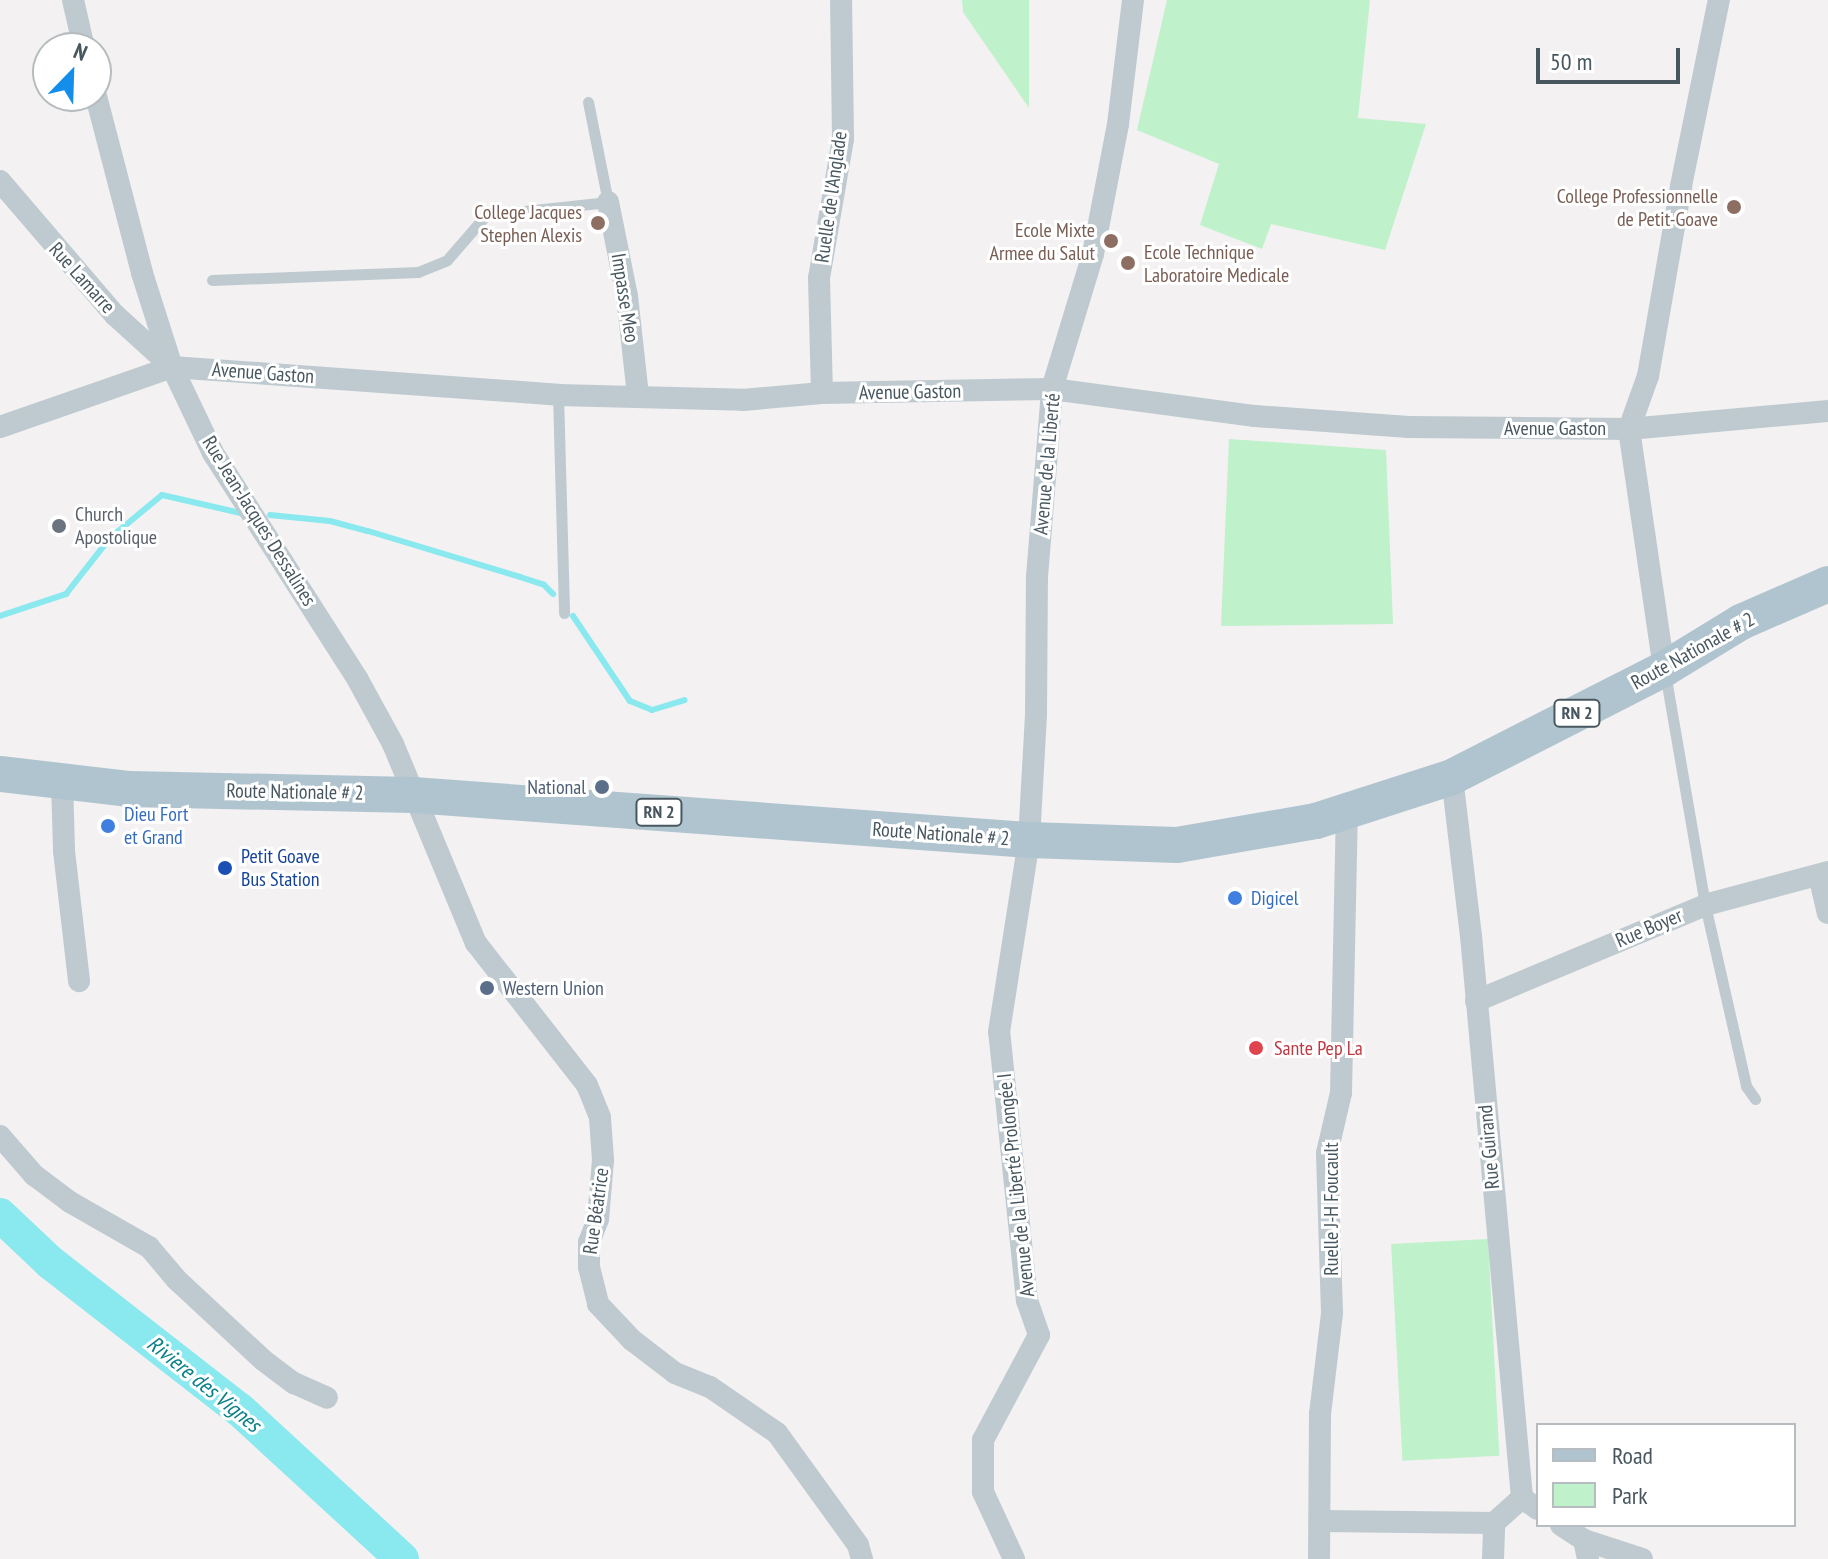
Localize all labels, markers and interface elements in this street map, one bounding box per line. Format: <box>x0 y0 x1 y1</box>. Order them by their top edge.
north arrow <box>32 32 112 112</box>
scale bar <box>1540 32 1684 82</box>
text: N <box>70 37 92 67</box>
text: 50 m <box>1550 46 1592 77</box>
street label: Ruelle de l'Anglade <box>810 130 852 264</box>
place label: College Professionnelle de Petit-Goave <box>1557 184 1718 231</box>
marker: College Professionnelle de Petit-Goave <box>1725 198 1743 216</box>
place label: College Jacques Stephen Alexis <box>474 200 582 247</box>
marker: College Jacques Stephen Alexis <box>589 214 607 232</box>
place label: Ecole Mixte Armee du Salut <box>989 218 1095 265</box>
marker: Ecole Mixte Armee du Salut <box>1102 232 1120 250</box>
street label: Rue Lamarre <box>44 238 120 318</box>
place label: Ecole Technique Laboratoire Medicale <box>1144 240 1289 287</box>
street label: Impasse Meo <box>606 252 644 344</box>
marker: Ecole Technique Laboratoire Medicale <box>1119 254 1137 272</box>
street label: Avenue Gaston <box>211 357 315 389</box>
street label: Avenue Gaston <box>859 379 961 405</box>
street label: Avenue de la Liberté <box>1029 392 1065 536</box>
street label: Avenue Gaston <box>1504 416 1606 440</box>
street label: Rue Jean-Jacques Dessalines <box>197 432 321 610</box>
place label: Church Apostolique <box>75 502 157 549</box>
marker: Church Apostolique <box>50 517 68 535</box>
street label: Route Nationale # 2 <box>1627 607 1759 695</box>
road number: RN 2 <box>1553 699 1601 727</box>
place label: National <box>527 775 586 799</box>
marker: National <box>593 778 611 796</box>
street label: Route Nationale # 2 <box>226 779 364 805</box>
road number: RN 2 <box>635 798 683 826</box>
place label: Dieu Fort et Grand <box>124 802 188 849</box>
marker: Dieu Fort et Grand <box>99 817 117 835</box>
street label: Route Nationale # 2 <box>872 817 1010 851</box>
place label: Petit Goave Bus Station <box>241 844 320 891</box>
marker: Petit Goave Bus Station <box>216 859 234 877</box>
place label: Digicel <box>1251 886 1299 910</box>
marker: Digicel <box>1226 889 1244 907</box>
street label: Rue Boyer <box>1612 903 1686 953</box>
place label: Western Union <box>503 976 604 1000</box>
marker: Western Union <box>478 979 496 997</box>
place label: Sante Pep La <box>1274 1036 1363 1060</box>
marker: Sante Pep La <box>1245 1037 1267 1059</box>
street label: Avenue de la Liberté Prolongée I <box>992 1072 1040 1298</box>
street label: Rue Guirand <box>1473 1104 1505 1190</box>
street label: Ruelle J-H Foucault <box>1319 1142 1343 1276</box>
street label: Rue Béatrice <box>578 1166 614 1256</box>
water label: Riviere des Vignes <box>142 1330 266 1438</box>
legend <box>1536 1423 1796 1527</box>
text: Road <box>1612 1440 1653 1471</box>
text: Park <box>1612 1480 1648 1511</box>

